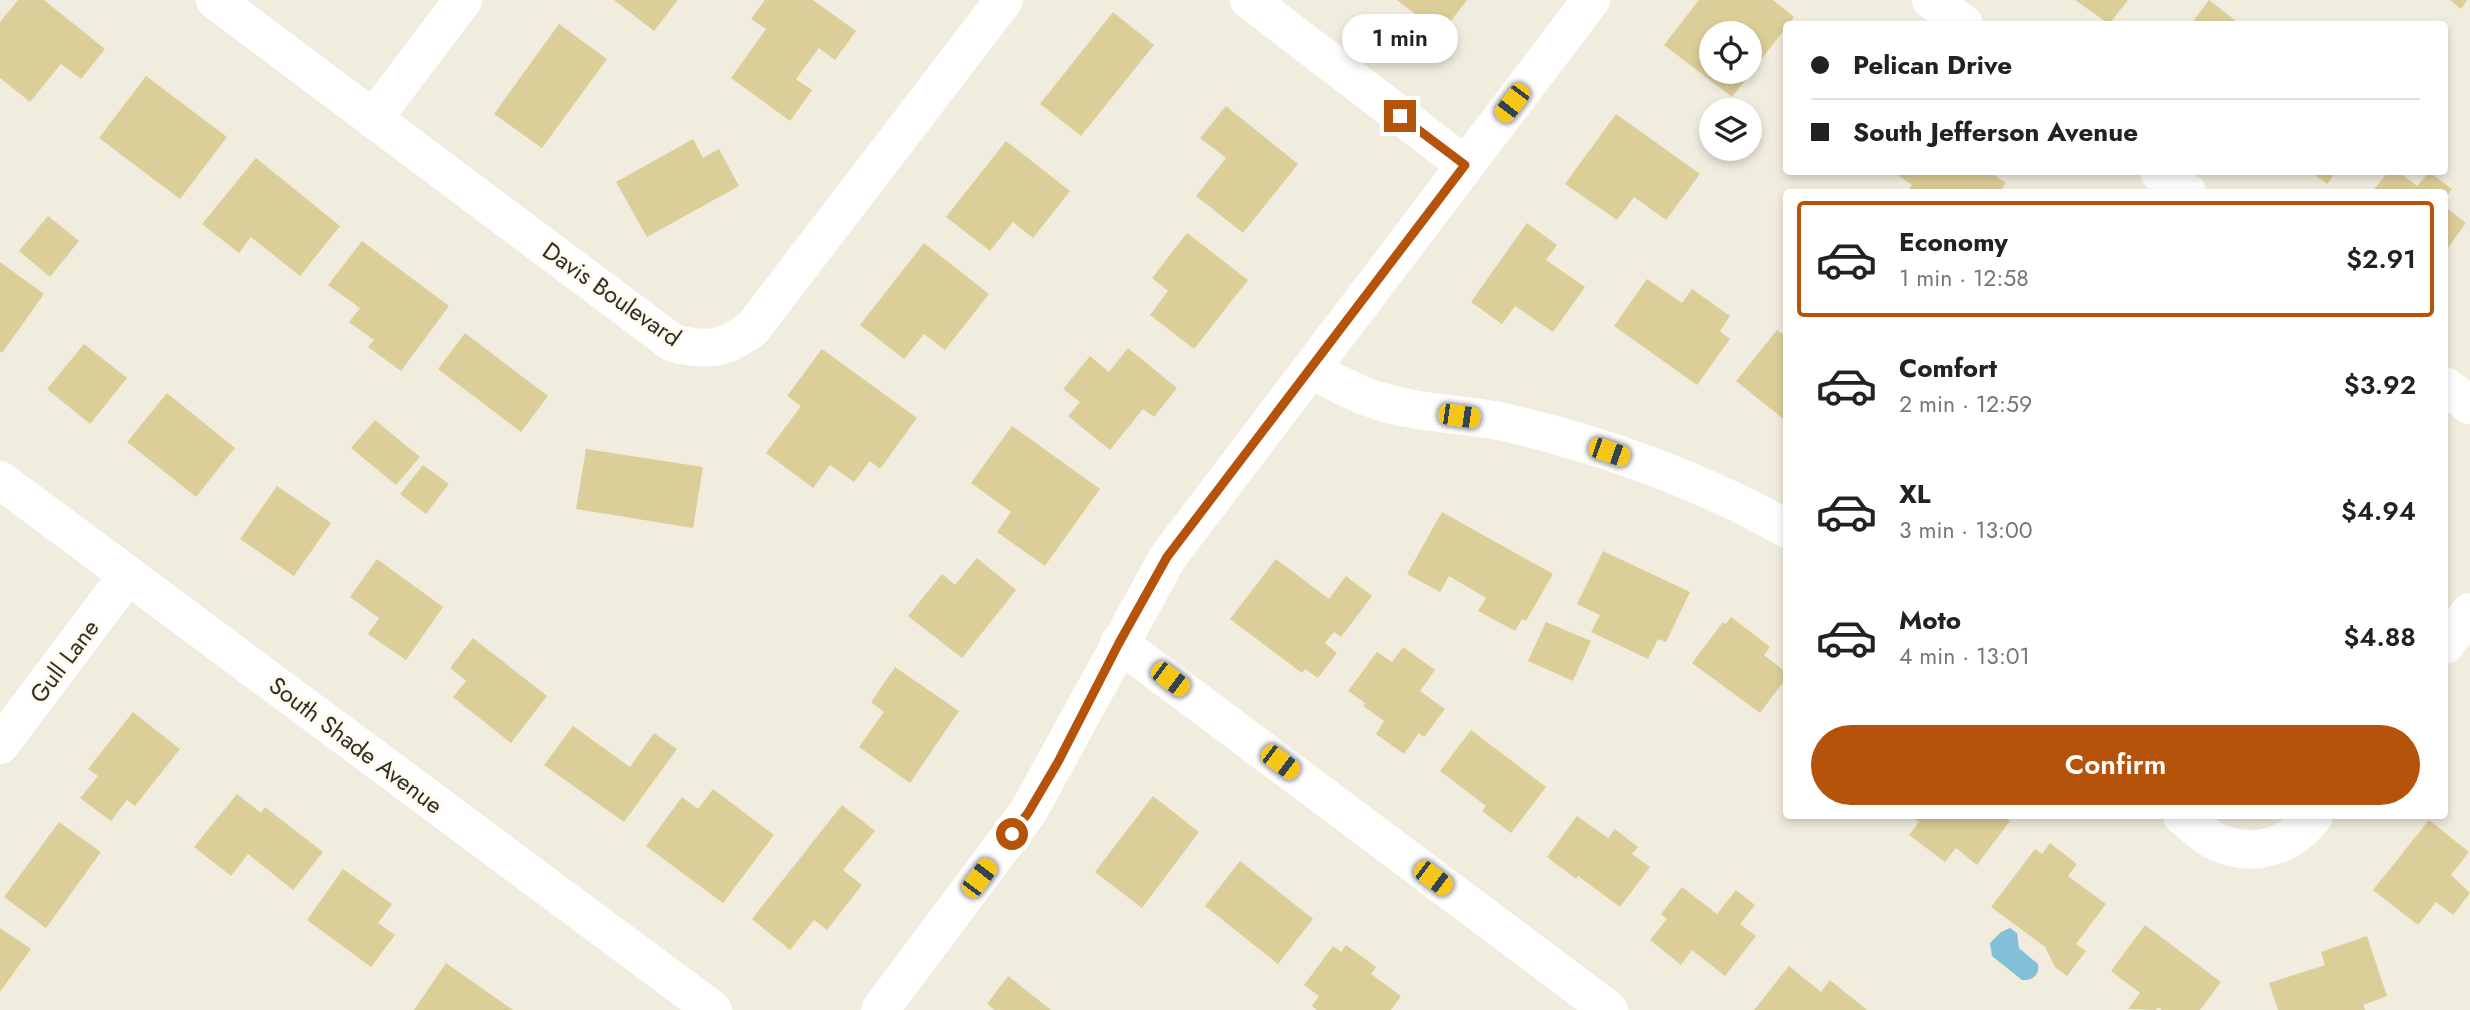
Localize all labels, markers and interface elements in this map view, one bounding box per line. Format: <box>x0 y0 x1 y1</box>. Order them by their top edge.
callout: 1 min <box>1342 15 1458 64</box>
text: 1 min <box>1372 21 1428 55</box>
map controls <box>1699 21 1762 161</box>
button: locate <box>1699 21 1762 84</box>
text: Pelican Drive <box>1853 46 2012 84</box>
car <box>1491 80 1534 126</box>
button: layers <box>1699 98 1762 161</box>
route end <box>1384 100 1416 132</box>
text: South Jefferson Avenue <box>1853 113 2138 151</box>
text: Economy <box>1899 223 2008 261</box>
icon: car <box>1815 228 1878 291</box>
street label: Davis Boulevard <box>536 233 688 355</box>
text: $2.91 <box>2346 240 2416 278</box>
text: 1 min · 12:58 <box>1899 261 2029 295</box>
text: Comfort <box>1899 349 1997 387</box>
icon: car <box>1815 354 1878 417</box>
text: $3.92 <box>2344 366 2416 404</box>
text: 2 min · 12:59 <box>1899 387 2032 421</box>
car <box>1437 403 1482 429</box>
car <box>1586 435 1633 469</box>
text: XL <box>1899 475 1931 513</box>
icon: car <box>1815 480 1878 543</box>
text: $4.94 <box>2341 492 2416 530</box>
text: 3 min · 13:00 <box>1899 513 2033 547</box>
text: Moto <box>1899 601 1961 639</box>
icon: car <box>1815 606 1878 669</box>
street label: Gull Lane <box>21 612 107 710</box>
text: $4.88 <box>2343 618 2416 656</box>
text: 4 min · 13:01 <box>1899 639 2030 673</box>
car <box>1147 658 1194 700</box>
street label: South Shade Avenue <box>262 668 450 822</box>
button: Confirm <box>1811 725 2420 805</box>
car <box>1257 741 1304 783</box>
route start <box>996 818 1028 850</box>
car <box>958 855 1001 901</box>
car <box>1410 857 1457 899</box>

